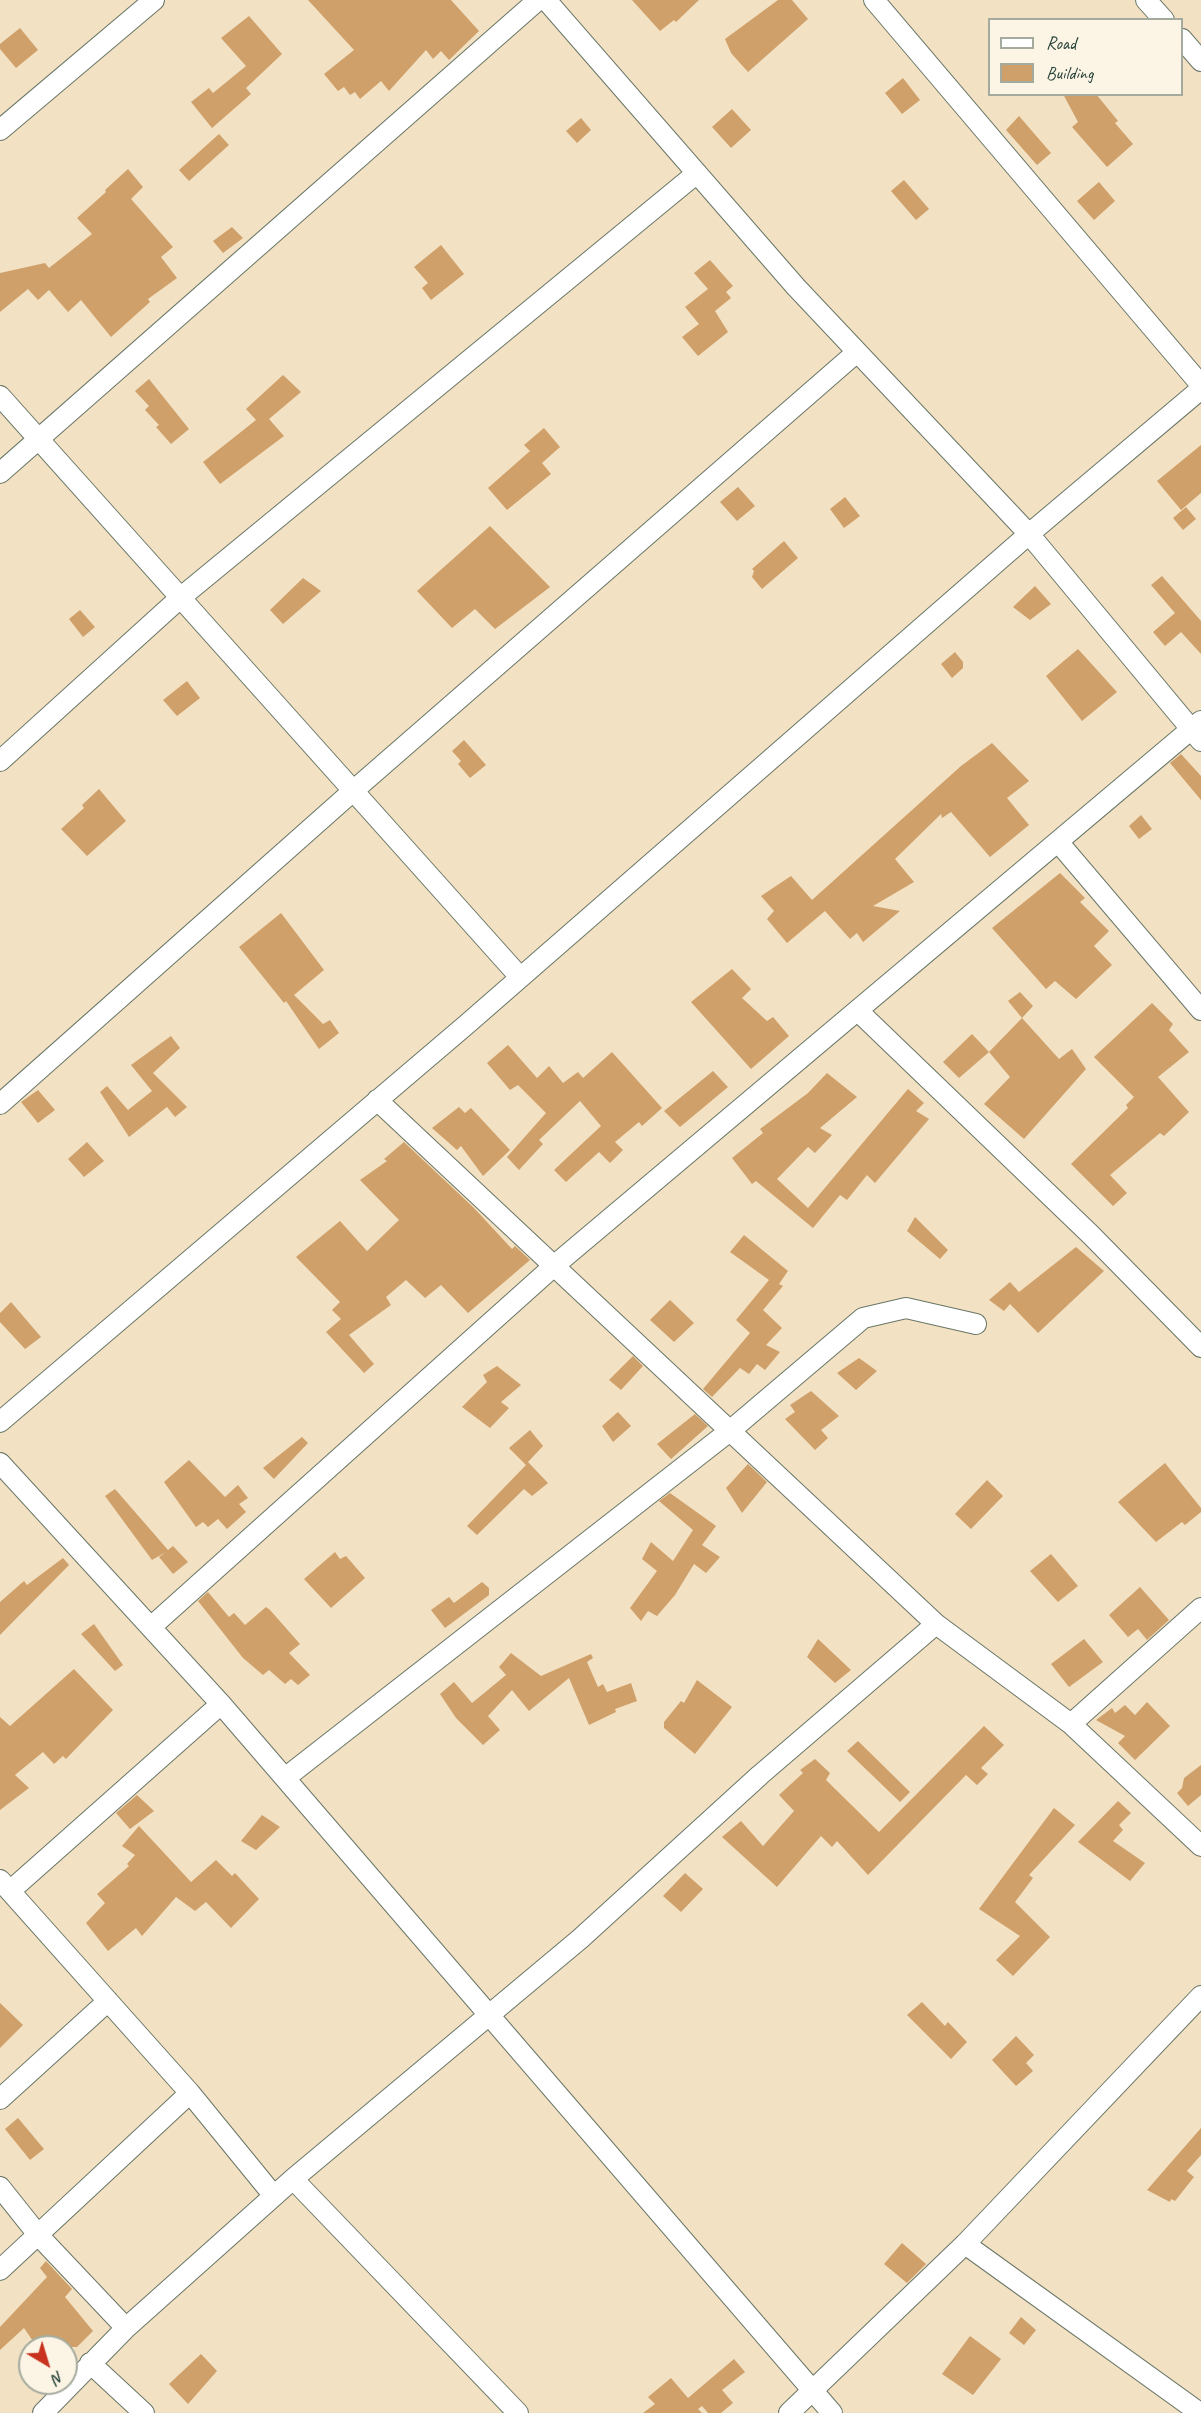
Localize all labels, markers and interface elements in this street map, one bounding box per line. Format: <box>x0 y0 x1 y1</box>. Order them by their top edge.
legend <box>988 18 1183 96</box>
text: Road <box>1046 32 1076 54</box>
text: Building <box>1046 62 1093 84</box>
north arrow <box>18 2335 78 2395</box>
text: N <box>48 2367 68 2389</box>

